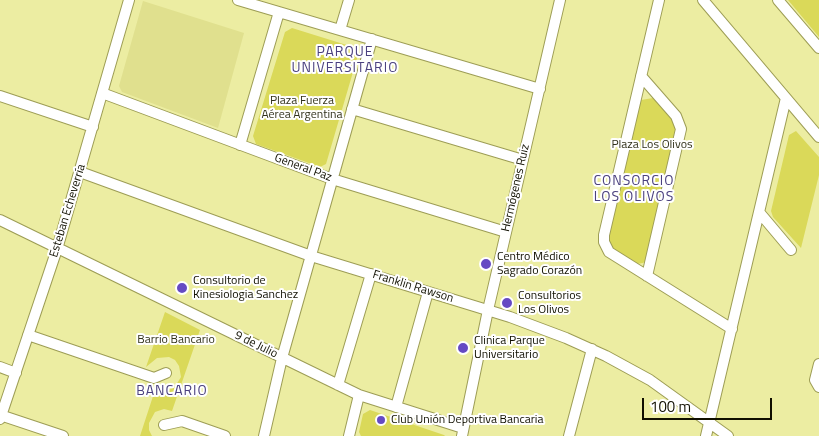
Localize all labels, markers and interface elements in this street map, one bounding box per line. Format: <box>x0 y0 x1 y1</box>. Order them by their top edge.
district label: PARQUE UNIVERSITARIO <box>290 45 400 78</box>
park label: Plaza Fuerza Aérea Argentina <box>261 94 343 122</box>
park label: Plaza Los Olivos <box>611 138 693 152</box>
street label: Hermógenes Ruiz <box>499 143 533 233</box>
street label: General Paz <box>272 151 334 185</box>
street label: Esteban Echeverría <box>47 163 89 259</box>
district label: CONSORCIO LOS OLIVOS <box>592 174 676 206</box>
place label: Centro Médico Sagrado Corazón <box>497 250 582 278</box>
marker: Centro Médico Sagrado Corazón <box>479 257 493 271</box>
street label: Franklin Rawson <box>371 268 455 306</box>
place label: Consultorio de Kinesiologia Sanchez <box>193 274 298 302</box>
marker: Consultorio de Kinesiologia Sanchez <box>175 281 189 295</box>
place label: Consultorios Los Olivos <box>518 289 581 317</box>
marker: Consultorios Los Olivos <box>500 296 514 310</box>
street label: 9 de Julio <box>232 328 280 362</box>
park label: Barrio Bancario <box>137 333 215 347</box>
place label: Clinica Parque Universitario <box>474 334 545 362</box>
marker: Clinica Parque Universitario <box>456 341 470 355</box>
district label: BANCARIO <box>135 384 209 400</box>
scale bar <box>644 388 774 420</box>
text: 100 m <box>650 395 691 418</box>
place label: Club Unión Deportiva Bancaria <box>391 413 544 427</box>
marker: Club Unión Deportiva Bancaria <box>375 414 387 426</box>

